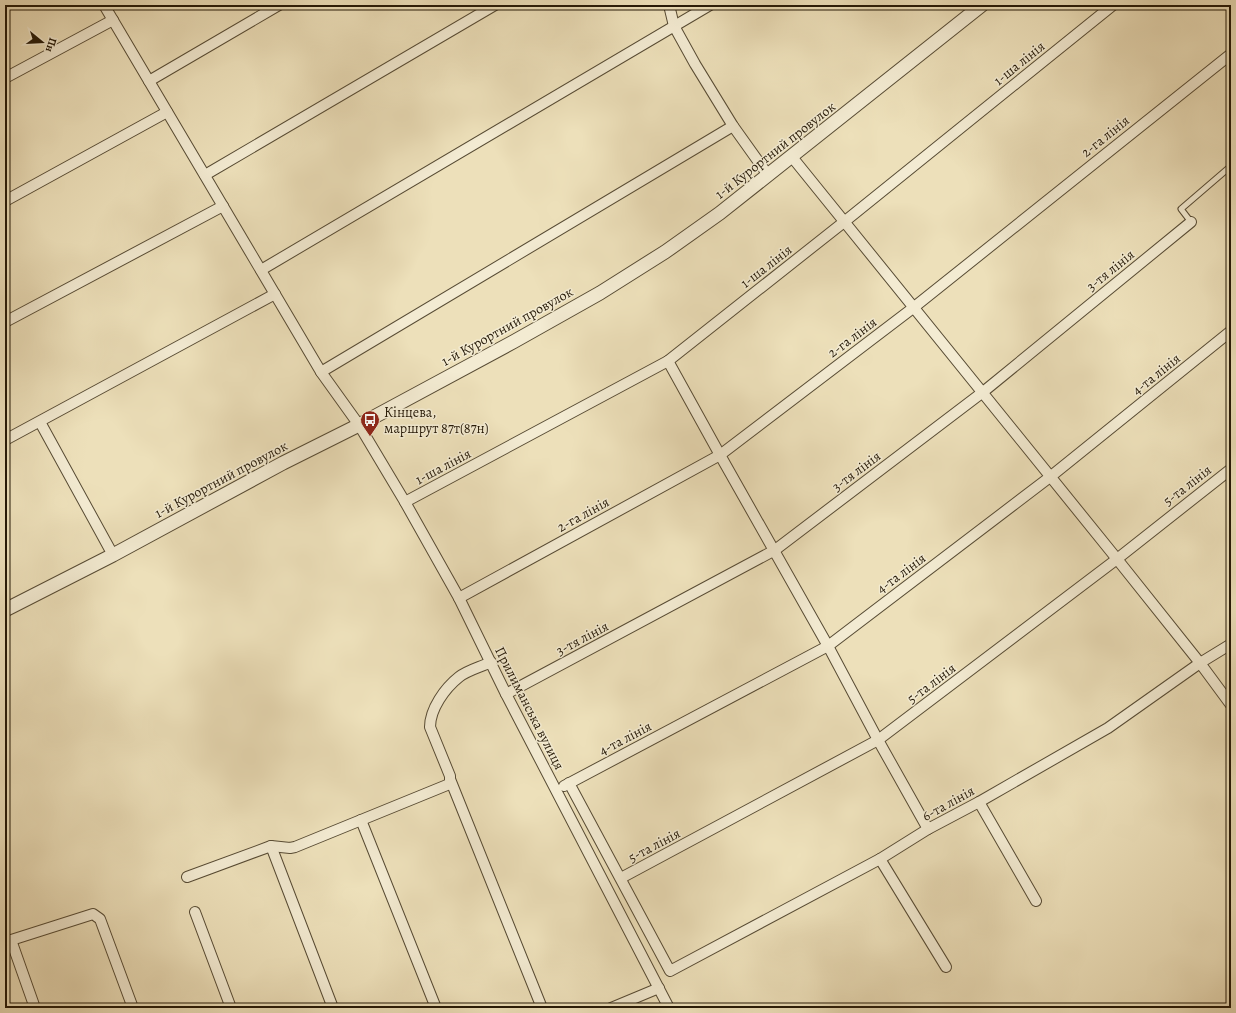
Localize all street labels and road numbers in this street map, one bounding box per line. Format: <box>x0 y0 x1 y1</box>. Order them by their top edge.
street label: 1-ша лінія <box>990 37 1049 90</box>
street label: 1-й Курортний провулок <box>711 97 839 203</box>
street label: 2-га лінія <box>1077 111 1134 162</box>
street label: 1-ша лінія <box>737 240 796 293</box>
street label: 3-тя лінія <box>1082 245 1138 296</box>
street label: 1-й Курортний провулок <box>438 282 577 371</box>
street label: 2-га лінія <box>824 313 881 362</box>
street label: 4-та лінія <box>1128 349 1185 400</box>
street label: 1-й Курортний провулок <box>151 436 291 523</box>
street label: 1-ша лінія <box>412 444 475 489</box>
street label: 3-тя лінія <box>828 447 885 496</box>
street label: 5-та лінія <box>1159 460 1216 510</box>
street label: 2-га лінія <box>554 492 613 537</box>
street label: 4-та лінія <box>873 549 930 598</box>
street label: 3-тя лінія <box>553 617 612 660</box>
street label: Прилиманська вулиця <box>490 643 569 773</box>
street label: 5-та лінія <box>903 659 960 708</box>
street label: 4-та лінія <box>596 717 655 760</box>
street label: 6-та лінія <box>919 781 978 826</box>
street label: 5-та лінія <box>625 824 684 867</box>

